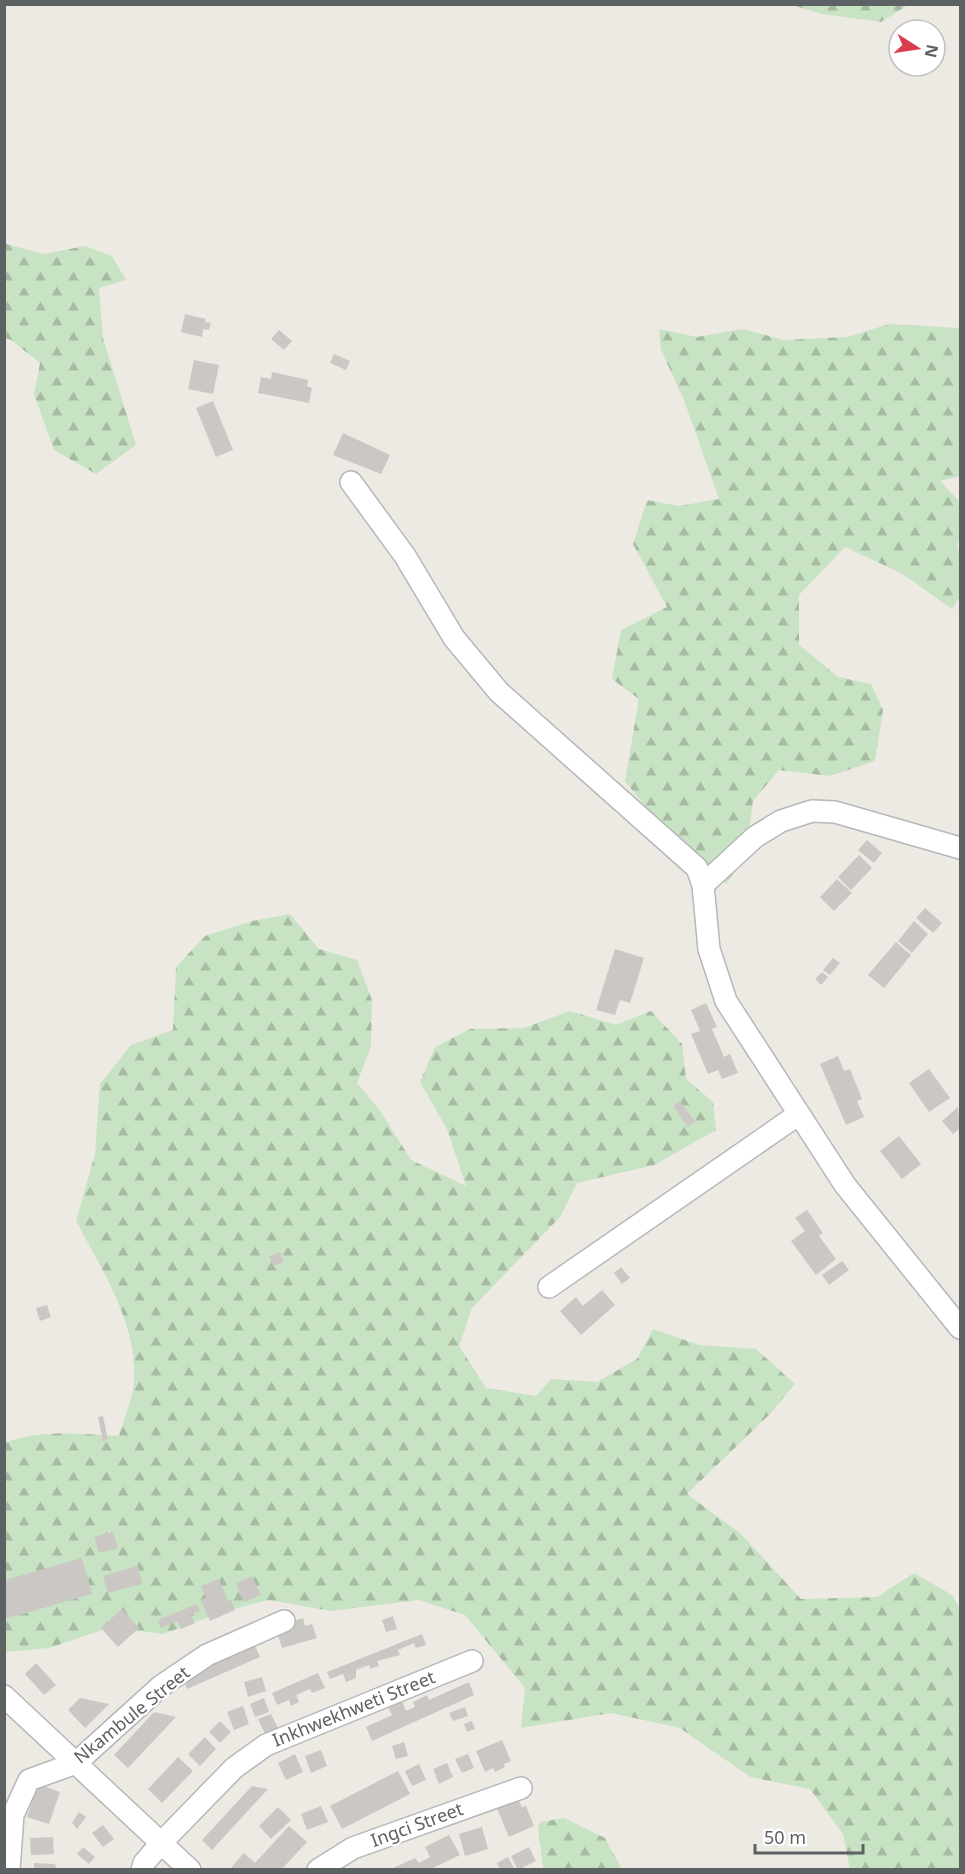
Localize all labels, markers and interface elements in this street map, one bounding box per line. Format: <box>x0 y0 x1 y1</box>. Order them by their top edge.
north arrow <box>887 18 947 78</box>
text: N <box>920 42 944 60</box>
street label: Nkambule Street <box>69 1660 195 1768</box>
street label: Inkhwekhweti Street <box>269 1664 439 1752</box>
street label: Ingci Street <box>367 1796 467 1852</box>
scale bar <box>755 1817 863 1855</box>
text: 50 m <box>764 1825 806 1849</box>

